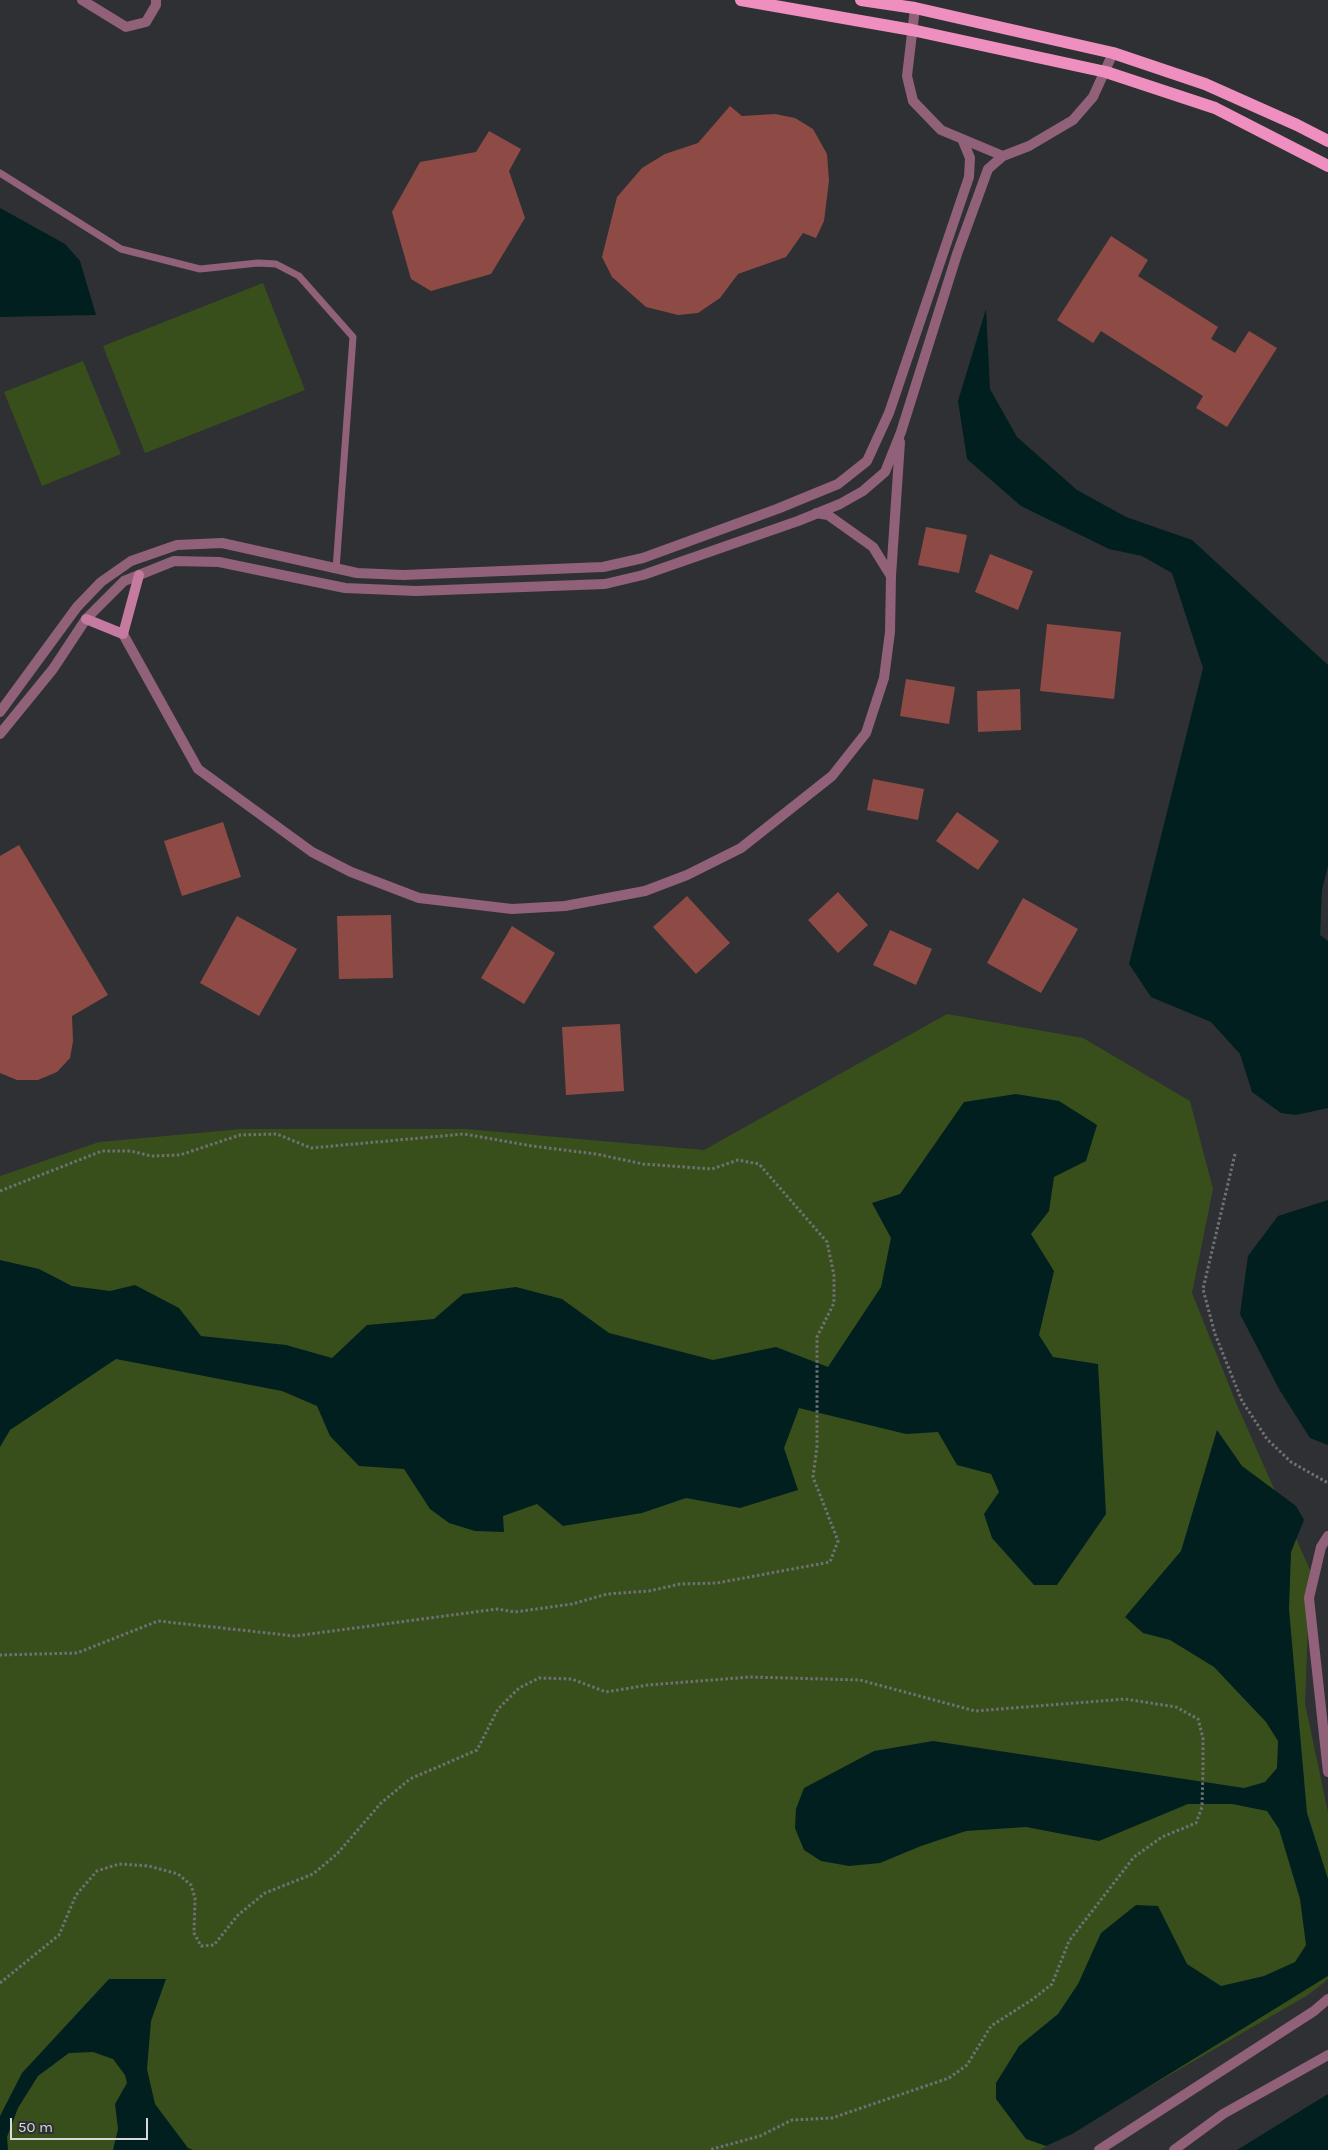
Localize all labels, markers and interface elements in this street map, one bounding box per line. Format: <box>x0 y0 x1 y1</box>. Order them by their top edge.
scale bar <box>12 2108 150 2140</box>
text: 50 m <box>18 2118 53 2136</box>

